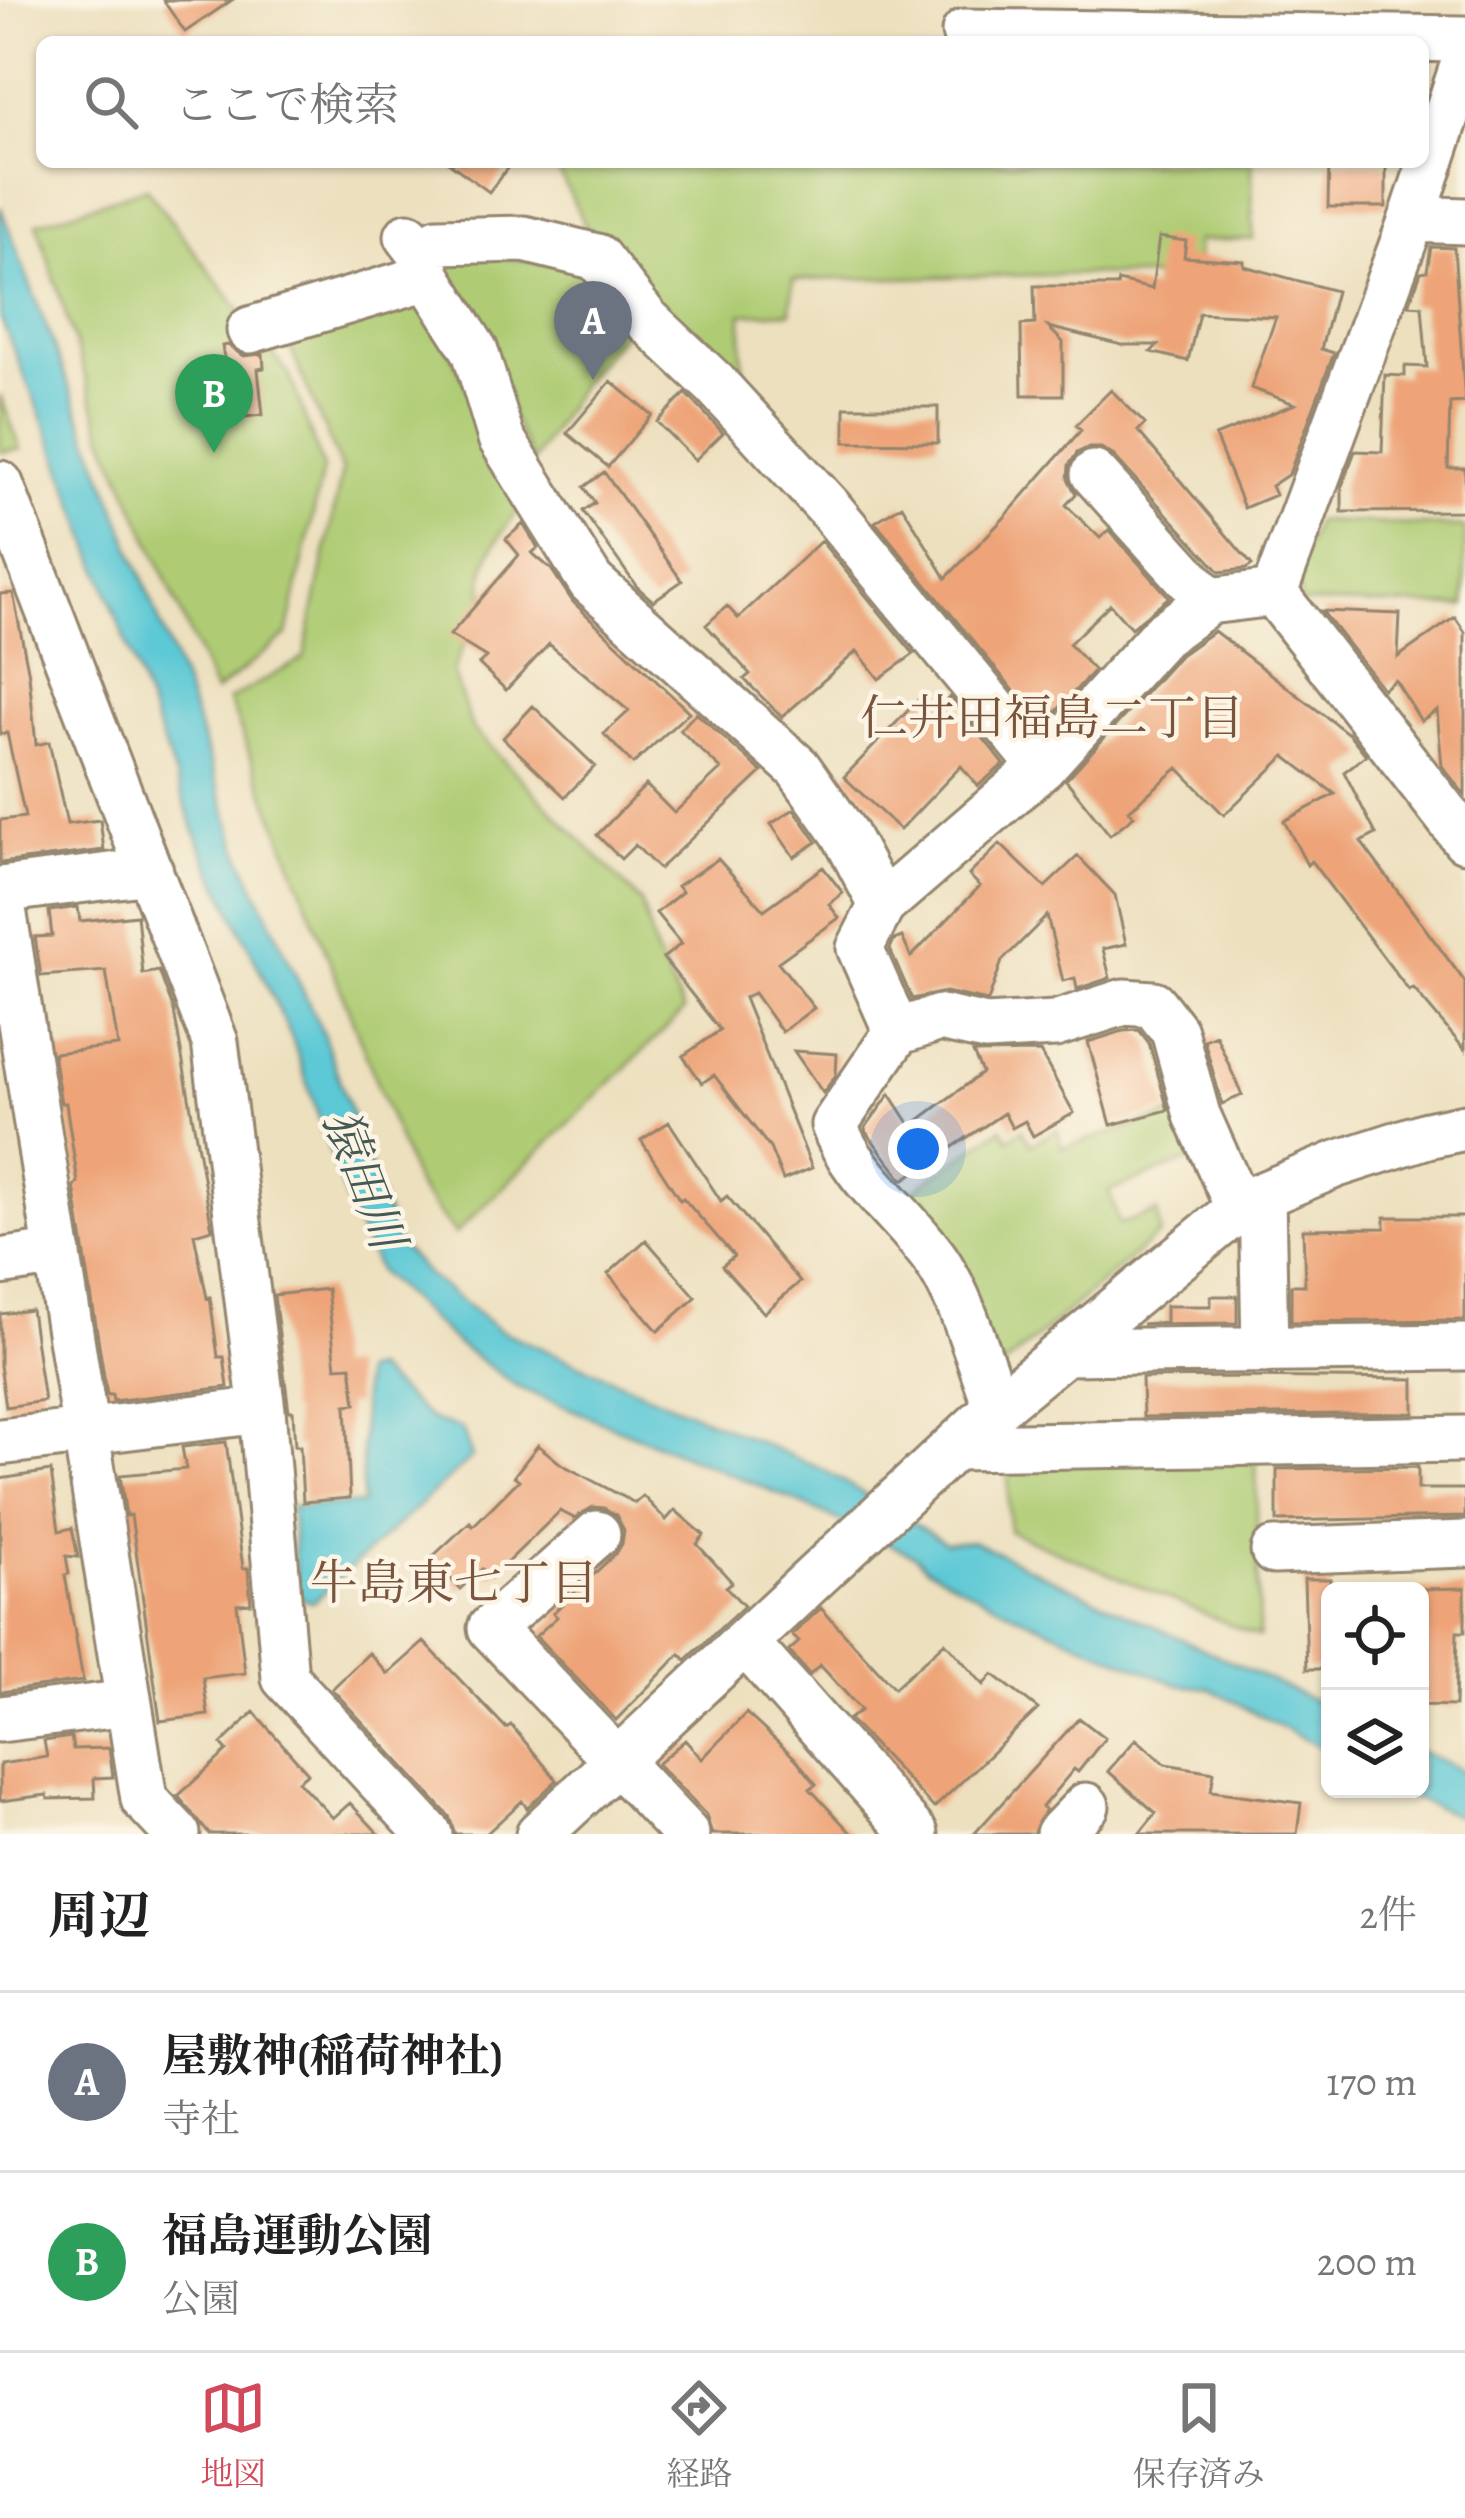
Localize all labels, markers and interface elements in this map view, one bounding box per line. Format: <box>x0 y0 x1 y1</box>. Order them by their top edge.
search box <box>36 36 1429 168</box>
icon: search <box>78 69 144 135</box>
text: ここで検索 <box>174 74 399 136</box>
pin: A <box>554 281 632 380</box>
pin: B <box>175 354 253 453</box>
district label: 仁井田福島二丁目 <box>860 685 1244 751</box>
water label: 猿田川 <box>307 1100 422 1263</box>
your location <box>888 1119 948 1179</box>
district label: 牛島東七丁目 <box>310 1550 598 1616</box>
map controls <box>1321 1582 1429 1798</box>
button: locate <box>1321 1582 1429 1690</box>
button: layers <box>1321 1690 1429 1798</box>
text: 周辺 <box>48 1881 150 1951</box>
text: 2件 <box>1359 1888 1417 1941</box>
text: 屋敷神(稲荷神社) <box>162 2025 503 2087</box>
text: A <box>75 2055 99 2108</box>
text: 170 m <box>1326 2055 1417 2108</box>
text: 寺社 <box>162 2092 240 2145</box>
text: 福島運動公園 <box>162 2205 432 2267</box>
text: B <box>75 2235 99 2288</box>
text: 200 m <box>1317 2235 1417 2288</box>
text: 公園 <box>162 2272 240 2325</box>
tab: 地図 <box>200 2375 266 2496</box>
tab: 経路 <box>666 2375 732 2496</box>
tab: 保存済み <box>1133 2375 1265 2496</box>

